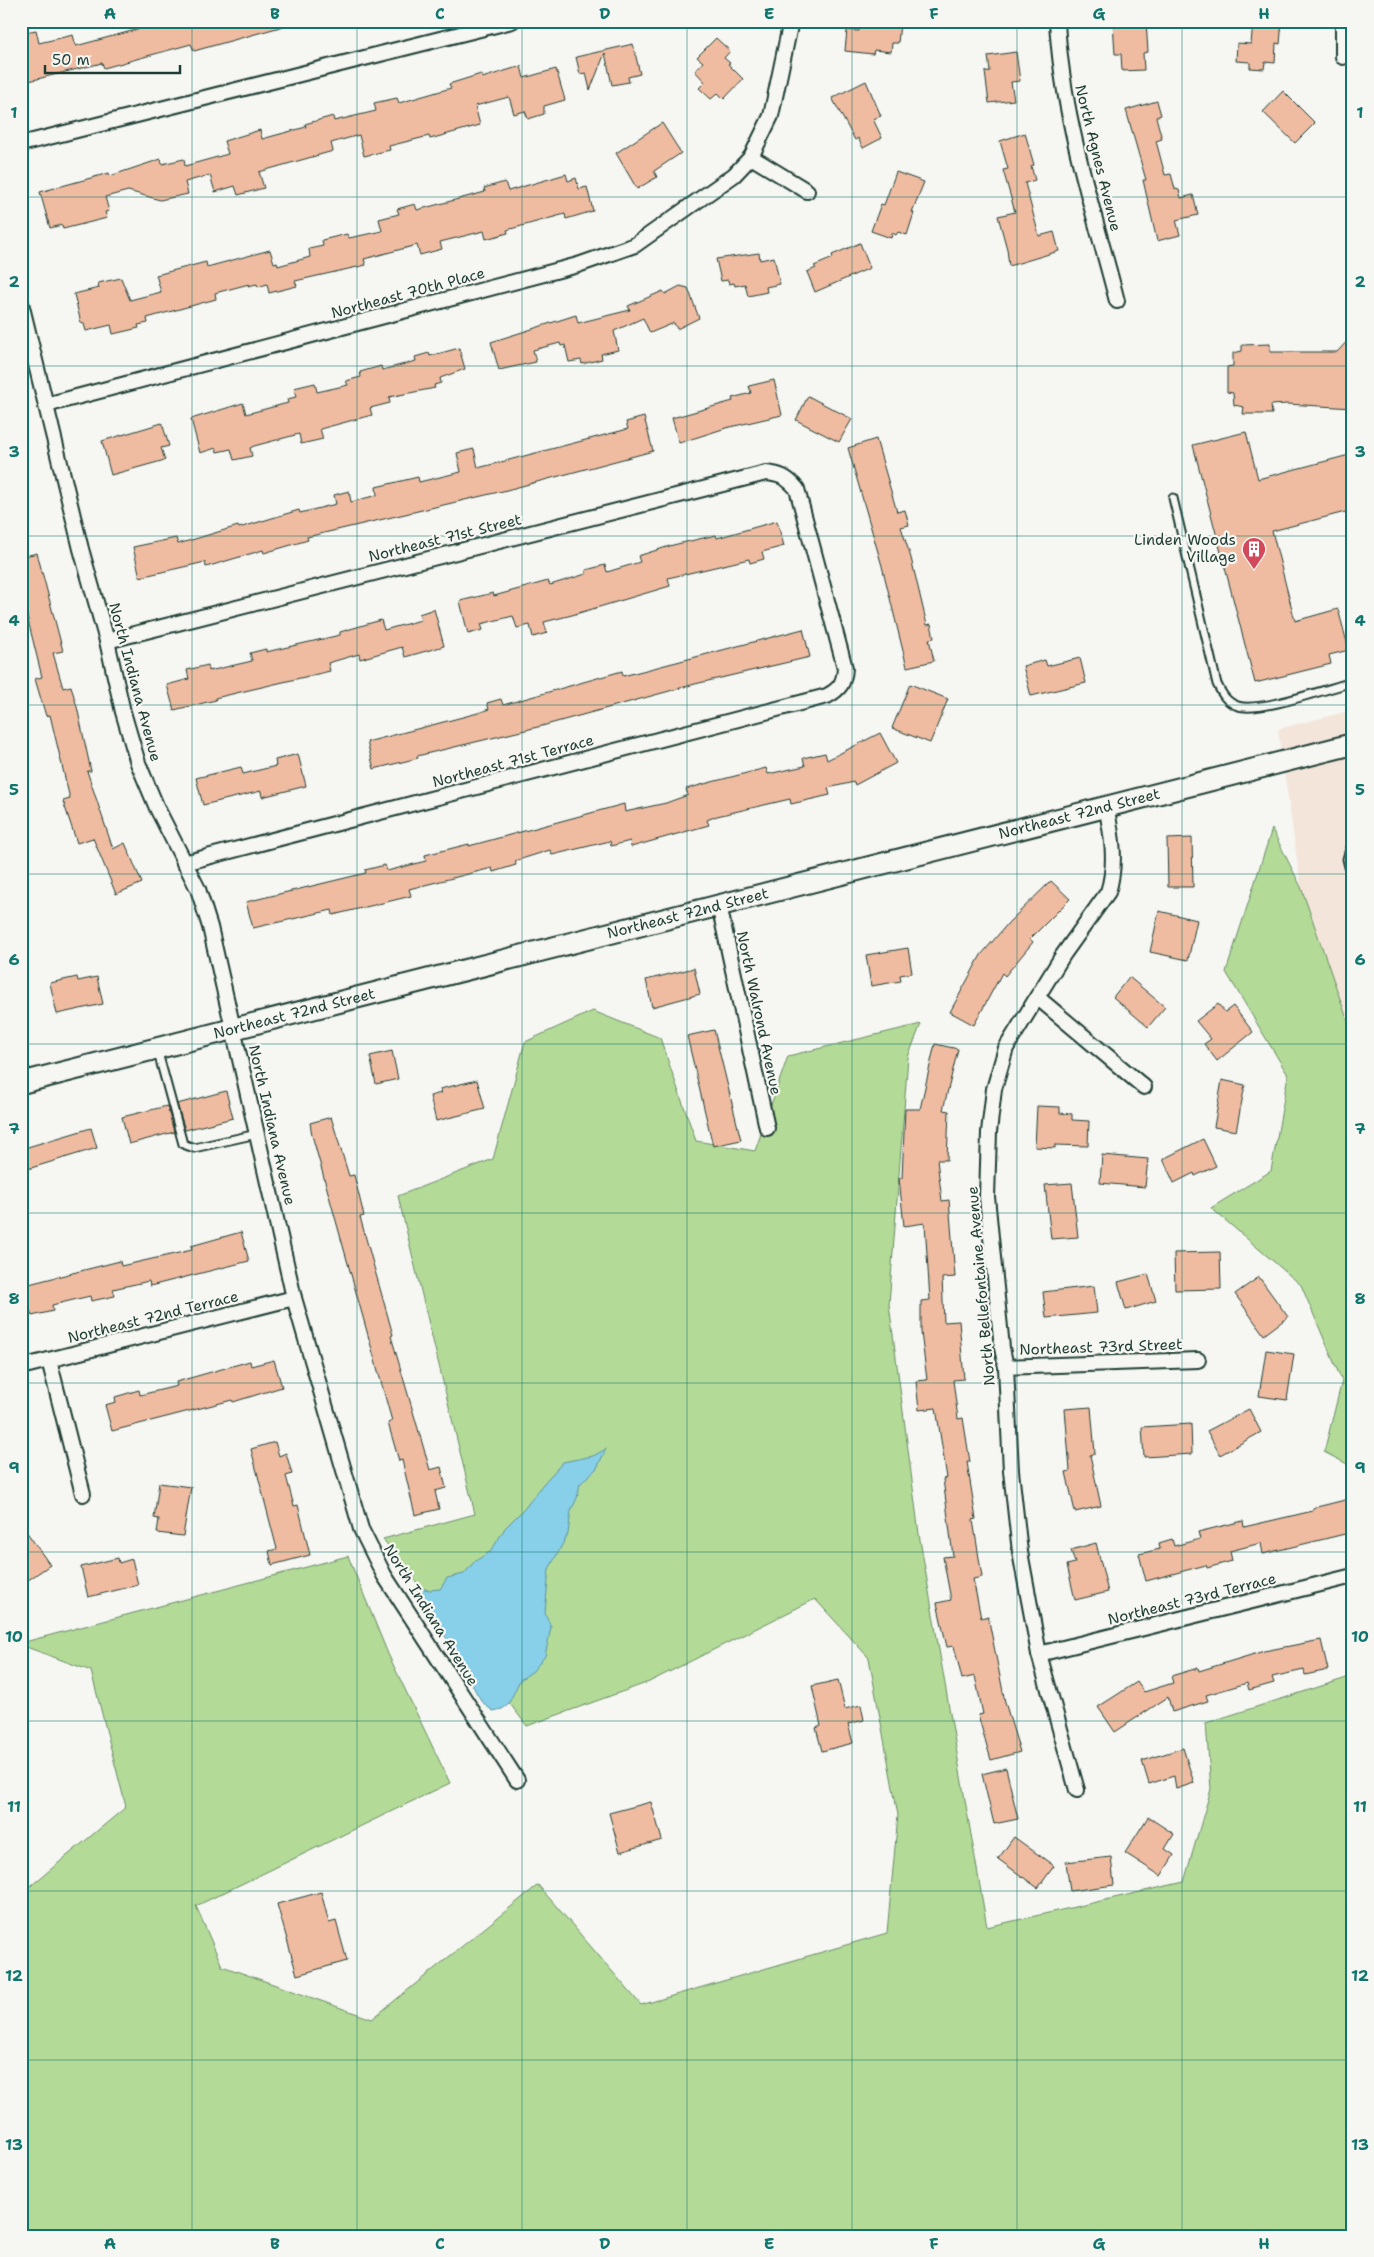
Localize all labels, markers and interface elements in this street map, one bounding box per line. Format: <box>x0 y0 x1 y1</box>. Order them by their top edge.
text: A <box>104 3 116 24</box>
text: B <box>270 3 280 24</box>
text: C <box>435 3 445 24</box>
text: D <box>599 3 611 24</box>
text: E <box>764 3 774 24</box>
text: F <box>929 3 939 24</box>
text: G <box>1093 3 1106 24</box>
text: H <box>1258 3 1270 24</box>
scale bar <box>45 42 180 74</box>
text: 50 m <box>52 50 90 70</box>
street label: North Agnes Avenue <box>1070 83 1126 233</box>
text: 1 <box>10 102 18 123</box>
text: 1 <box>1356 102 1364 123</box>
street label: Northeast 70th Place <box>329 263 487 323</box>
text: 2 <box>8 271 20 292</box>
text: 2 <box>1354 271 1366 292</box>
text: 3 <box>8 441 20 462</box>
text: 3 <box>1354 441 1366 462</box>
street label: Northeast 71st Street <box>366 509 524 567</box>
place label: Linden Woods Village <box>1134 530 1236 567</box>
building icon: Linden Woods Village <box>1241 536 1267 570</box>
street label: North Indiana Avenue <box>104 600 166 764</box>
text: 4 <box>8 610 20 631</box>
text: 4 <box>1354 610 1366 631</box>
street label: Northeast 71st Terrace <box>430 730 596 792</box>
text: 5 <box>9 779 19 800</box>
text: 5 <box>1355 779 1365 800</box>
street label: Northeast 72nd Street <box>996 784 1162 844</box>
street label: Northeast 72nd Street <box>605 883 771 943</box>
street label: North Walrond Avenue <box>732 929 786 1097</box>
text: 6 <box>8 949 20 970</box>
text: 6 <box>1354 949 1366 970</box>
street label: Northeast 72nd Street <box>211 983 377 1044</box>
street label: North Indiana Avenue <box>244 1043 300 1207</box>
text: 7 <box>8 1118 20 1139</box>
text: 7 <box>1354 1118 1366 1139</box>
street label: North Bellefontaine Avenue <box>962 1185 1000 1387</box>
street label: Northeast 72nd Terrace <box>66 1286 240 1348</box>
text: 8 <box>8 1288 20 1309</box>
text: 8 <box>1354 1288 1366 1309</box>
street label: Northeast 73rd Street <box>1019 1334 1183 1360</box>
text: 9 <box>8 1457 20 1478</box>
text: 9 <box>1354 1457 1366 1478</box>
street label: North Indiana Avenue <box>379 1540 483 1690</box>
street label: Northeast 73rd Terrace <box>1106 1568 1278 1630</box>
text: 10 <box>5 1626 23 1647</box>
text: 10 <box>1351 1626 1369 1647</box>
text: 11 <box>7 1796 21 1817</box>
text: 11 <box>1353 1796 1367 1817</box>
text: 12 <box>5 1965 23 1986</box>
text: 12 <box>1351 1965 1369 1986</box>
text: 13 <box>5 2134 23 2155</box>
text: 13 <box>1351 2134 1369 2155</box>
text: A <box>104 2233 116 2254</box>
text: B <box>270 2233 280 2254</box>
text: C <box>435 2233 445 2254</box>
text: D <box>599 2233 611 2254</box>
text: E <box>764 2233 774 2254</box>
text: F <box>929 2233 939 2254</box>
text: G <box>1093 2233 1106 2254</box>
text: H <box>1258 2233 1270 2254</box>

